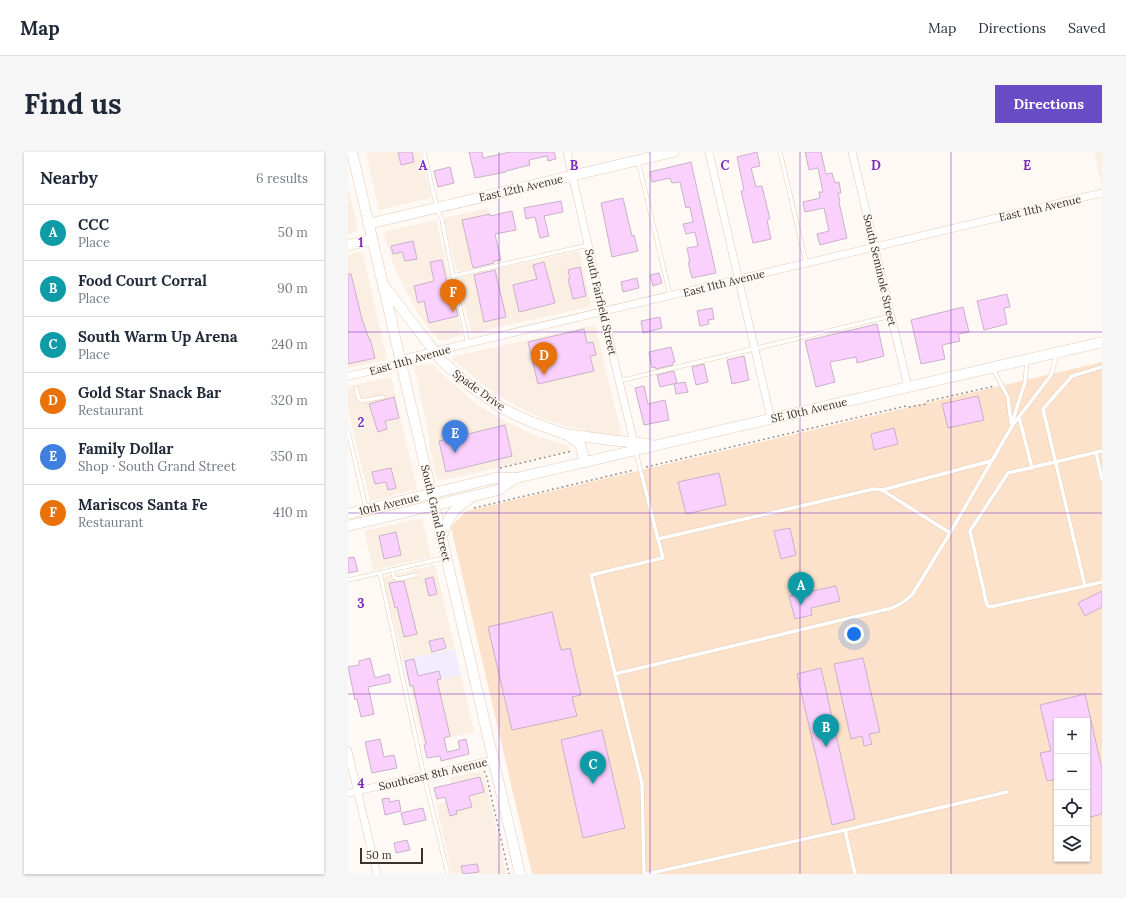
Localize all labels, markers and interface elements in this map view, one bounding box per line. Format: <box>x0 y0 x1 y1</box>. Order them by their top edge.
text: Map <box>20 16 60 40</box>
text: Map <box>928 19 956 37</box>
text: Directions <box>978 19 1046 37</box>
text: Saved <box>1068 19 1106 37</box>
button: Directions <box>995 85 1102 123</box>
text: Find us <box>24 86 122 122</box>
text: A <box>419 157 428 174</box>
text: B <box>570 157 579 174</box>
text: C <box>721 157 730 174</box>
text: D <box>871 157 881 174</box>
text: E <box>1023 157 1031 174</box>
text: Nearby <box>40 167 98 189</box>
text: 6 results <box>256 170 308 187</box>
street label: East 12th Avenue <box>478 172 564 204</box>
street label: East 11th Avenue <box>998 192 1082 224</box>
street label: South Seminole Street <box>860 213 900 328</box>
text: CCC <box>78 215 109 234</box>
text: A <box>49 224 57 241</box>
text: 50 m <box>278 224 308 241</box>
text: Place <box>78 234 110 251</box>
text: 1 <box>358 234 364 251</box>
street label: South Fairfield Street <box>582 248 620 357</box>
street label: East 11th Avenue <box>682 266 766 300</box>
text: Food Court Corral <box>78 271 207 290</box>
pin: F <box>440 279 466 312</box>
text: B <box>49 280 57 297</box>
text: 90 m <box>277 280 308 297</box>
text: Place <box>78 290 110 307</box>
text: South Warm Up Arena <box>78 327 238 346</box>
text: C <box>49 336 57 353</box>
text: 240 m <box>271 336 308 353</box>
street label: East 11th Avenue <box>368 342 452 378</box>
pin: D <box>531 342 557 375</box>
text: Place <box>78 346 110 363</box>
street label: Spade Drive <box>450 366 508 414</box>
text: Gold Star Snack Bar <box>78 383 221 402</box>
text: D <box>48 392 58 409</box>
text: 320 m <box>271 392 308 409</box>
street label: SE 10th Avenue <box>769 394 849 426</box>
text: Restaurant <box>78 402 144 419</box>
text: 2 <box>358 414 365 431</box>
pin: E <box>442 420 468 453</box>
text: Family Dollar <box>78 439 174 458</box>
text: E <box>49 448 57 465</box>
text: 350 m <box>271 448 308 465</box>
text: Shop · South Grand Street <box>78 458 236 475</box>
street label: South Grand Street <box>418 463 454 564</box>
street label: 10th Avenue <box>357 490 421 518</box>
text: Mariscos Santa Fe <box>78 495 208 514</box>
text: F <box>49 504 57 521</box>
text: 410 m <box>273 504 308 521</box>
text: Restaurant <box>78 514 144 531</box>
pin: A <box>788 572 814 605</box>
text: 3 <box>357 595 365 612</box>
your location <box>844 624 864 644</box>
pin: B <box>813 714 839 747</box>
map controls <box>1054 718 1090 862</box>
button: + <box>1054 718 1090 754</box>
pin: C <box>580 751 606 784</box>
button: − <box>1054 754 1090 790</box>
street label: Southeast 8th Avenue <box>377 755 489 793</box>
text: 4 <box>357 775 365 792</box>
button: locate <box>1054 790 1090 826</box>
button: layers <box>1054 826 1090 862</box>
scale bar <box>360 846 423 865</box>
text: 50 m <box>366 848 392 862</box>

